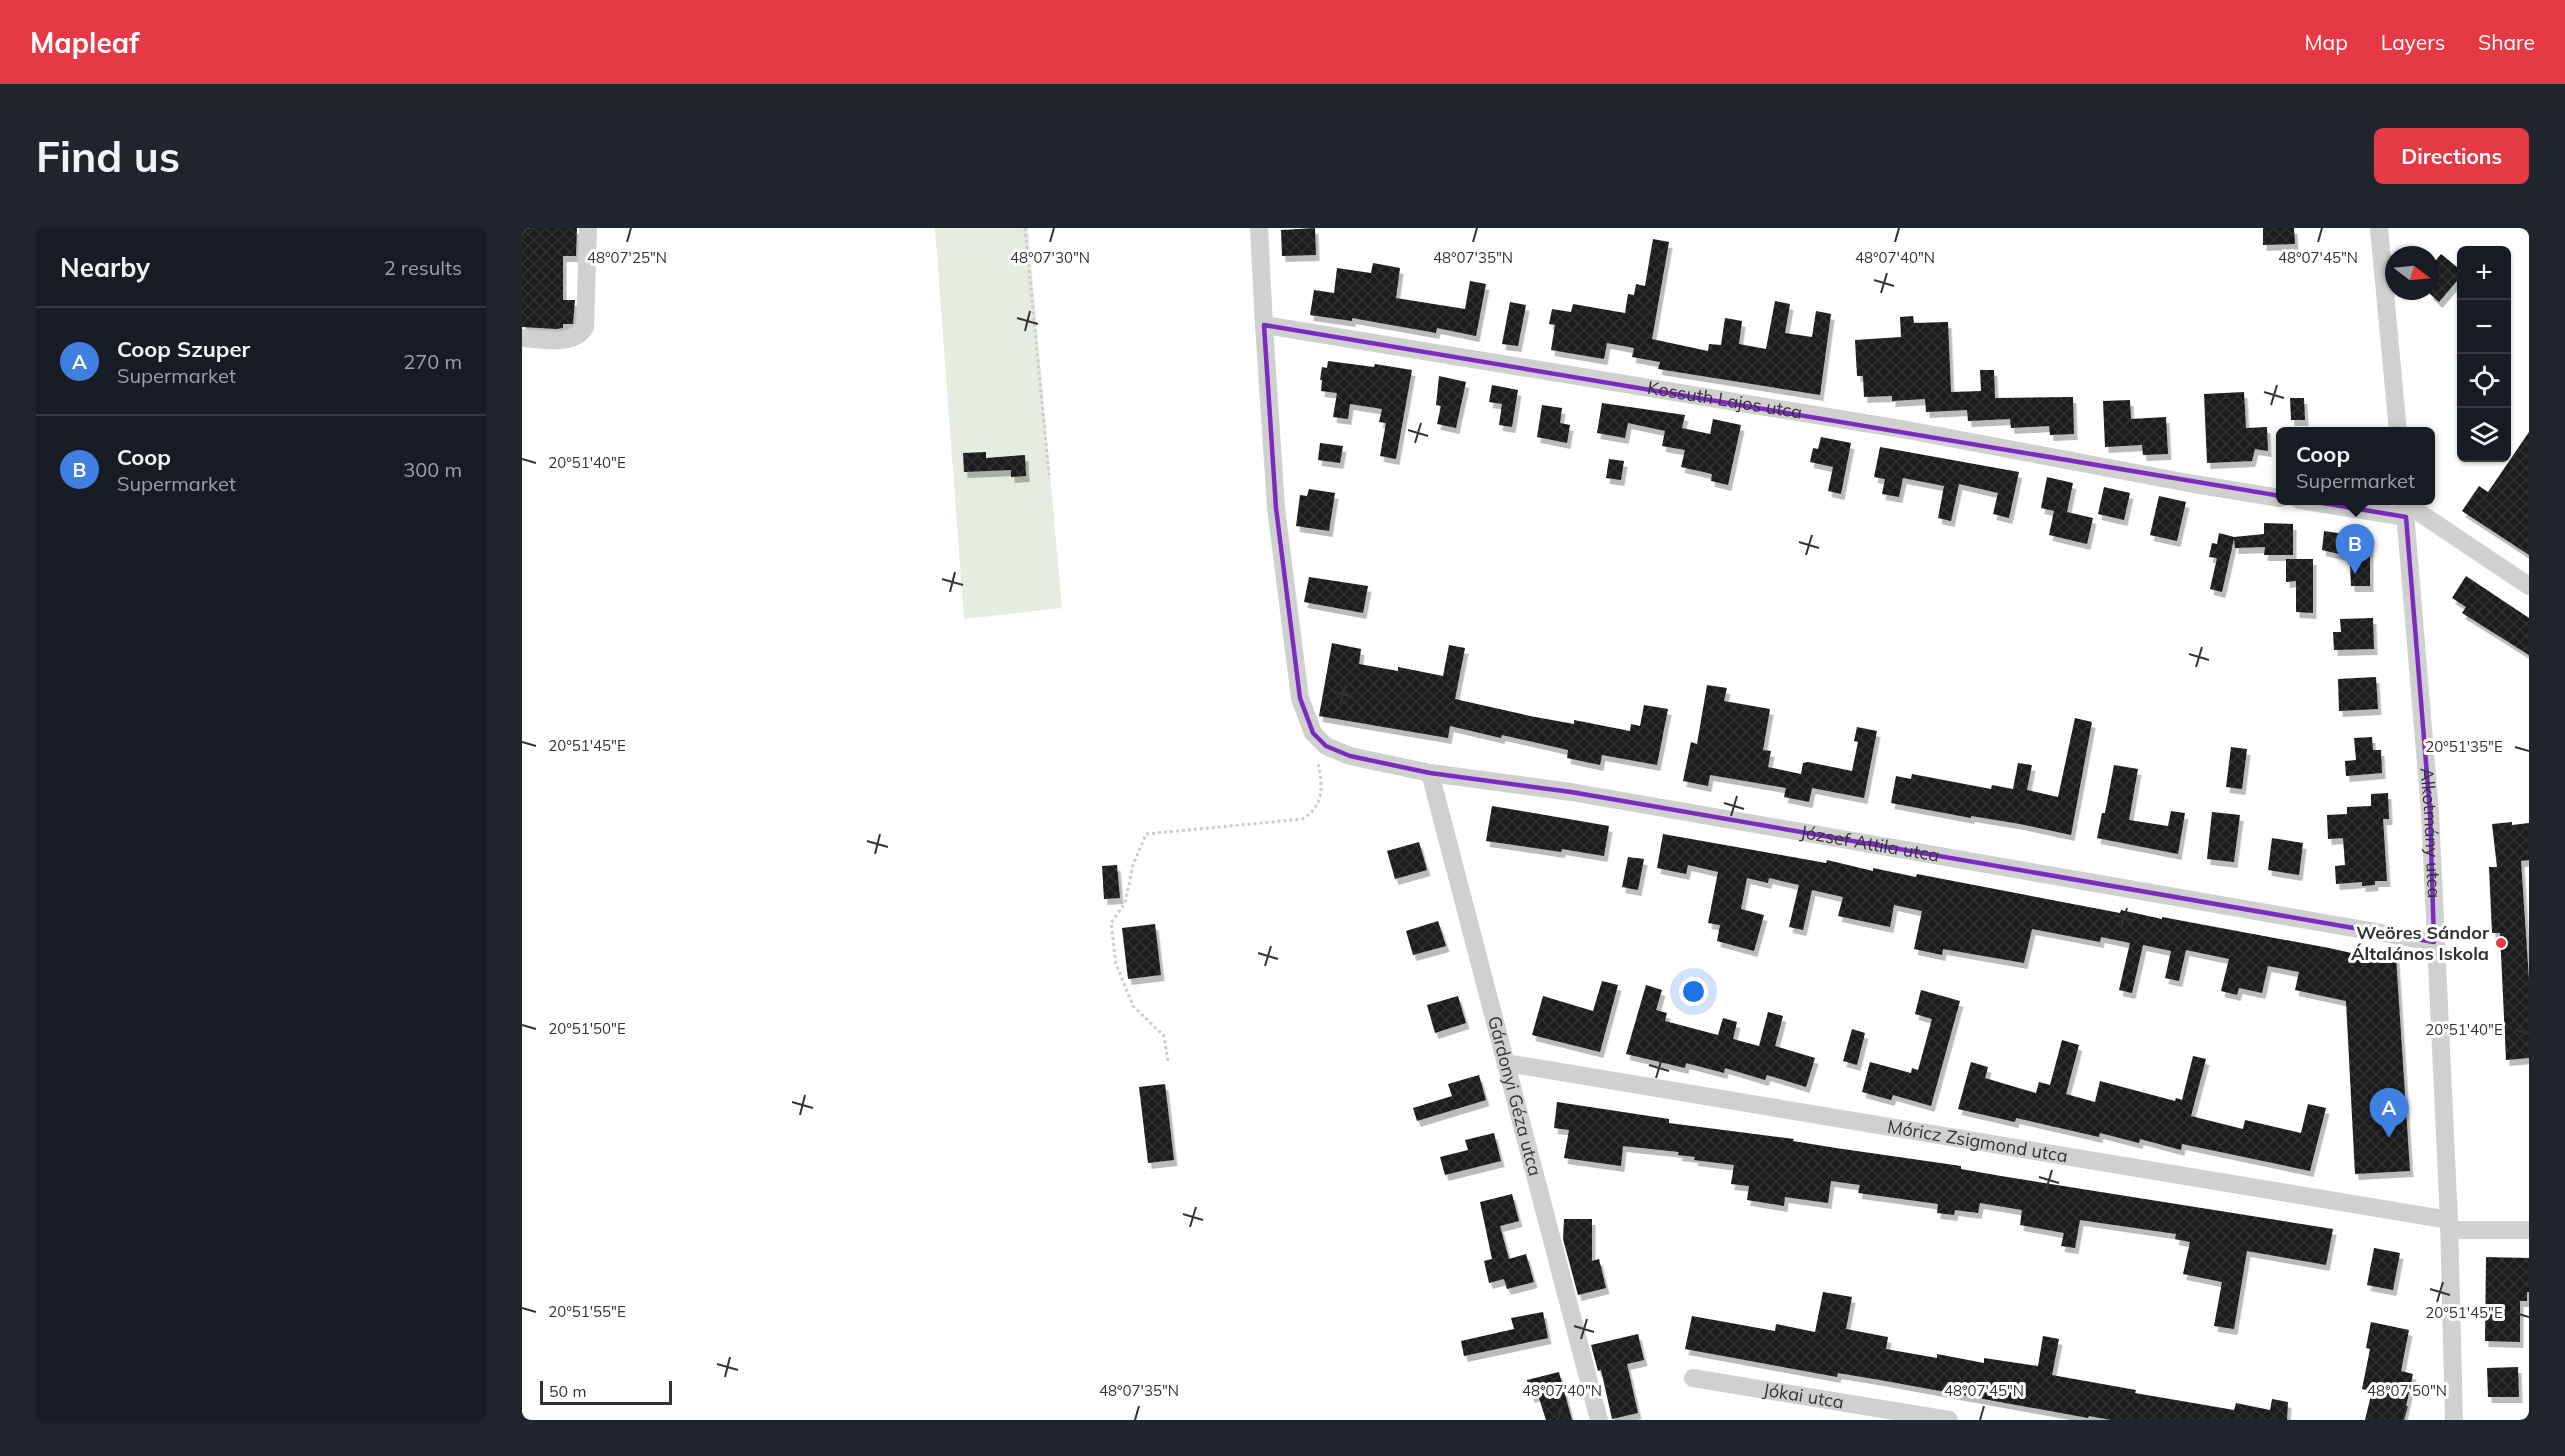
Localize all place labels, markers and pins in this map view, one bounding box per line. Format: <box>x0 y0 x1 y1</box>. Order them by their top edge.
pin: B <box>2336 524 2374 574</box>
place label: Weöres Sándor Általános Iskola <box>2351 921 2490 965</box>
marker: Weöres Sándor Általános Iskola <box>2494 936 2508 950</box>
pin: A <box>2370 1088 2408 1138</box>

